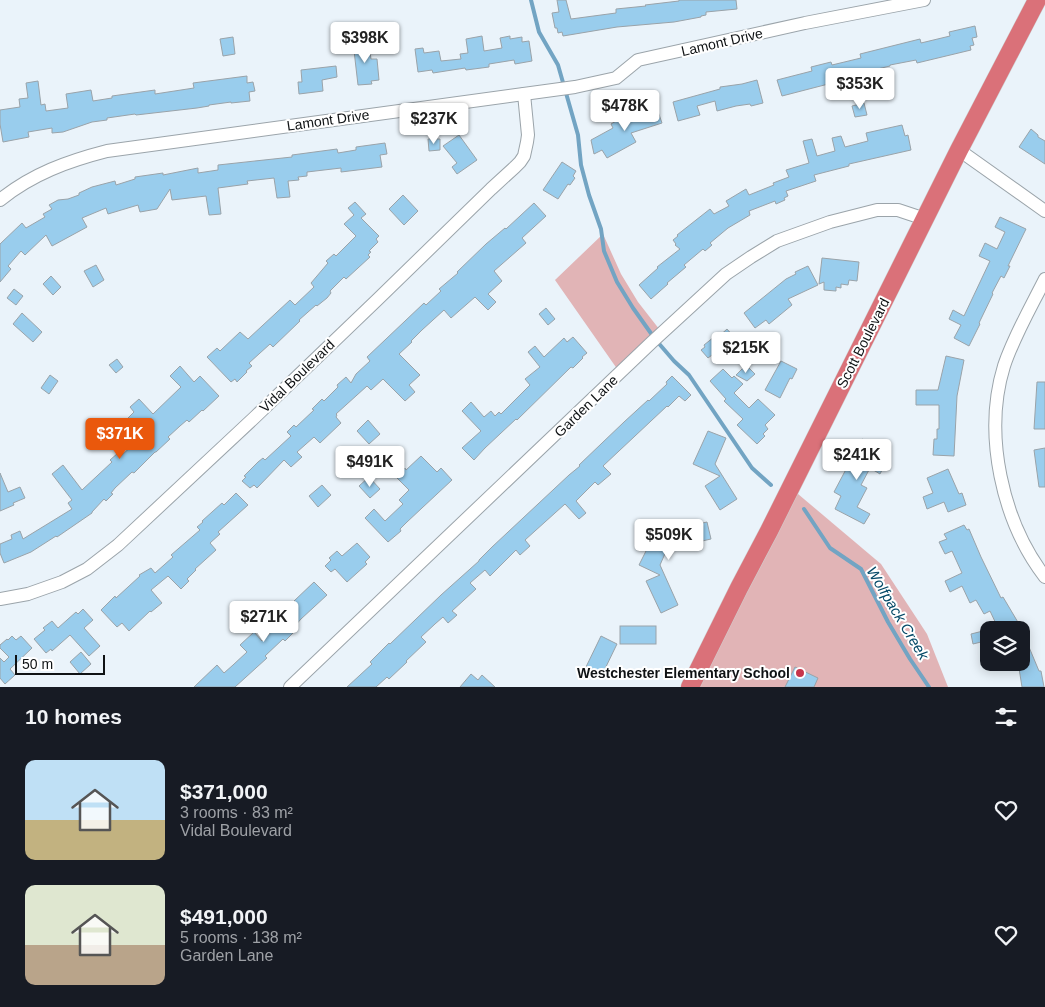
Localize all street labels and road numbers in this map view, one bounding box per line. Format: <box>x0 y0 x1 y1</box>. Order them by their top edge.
street label: Lamont Drive <box>680 25 765 59</box>
street label: Lamont Drive <box>286 106 371 134</box>
street label: Scott Boulevard <box>833 295 893 391</box>
street label: Vidal Boulevard <box>256 336 338 416</box>
street label: Garden Lane <box>551 372 621 440</box>

